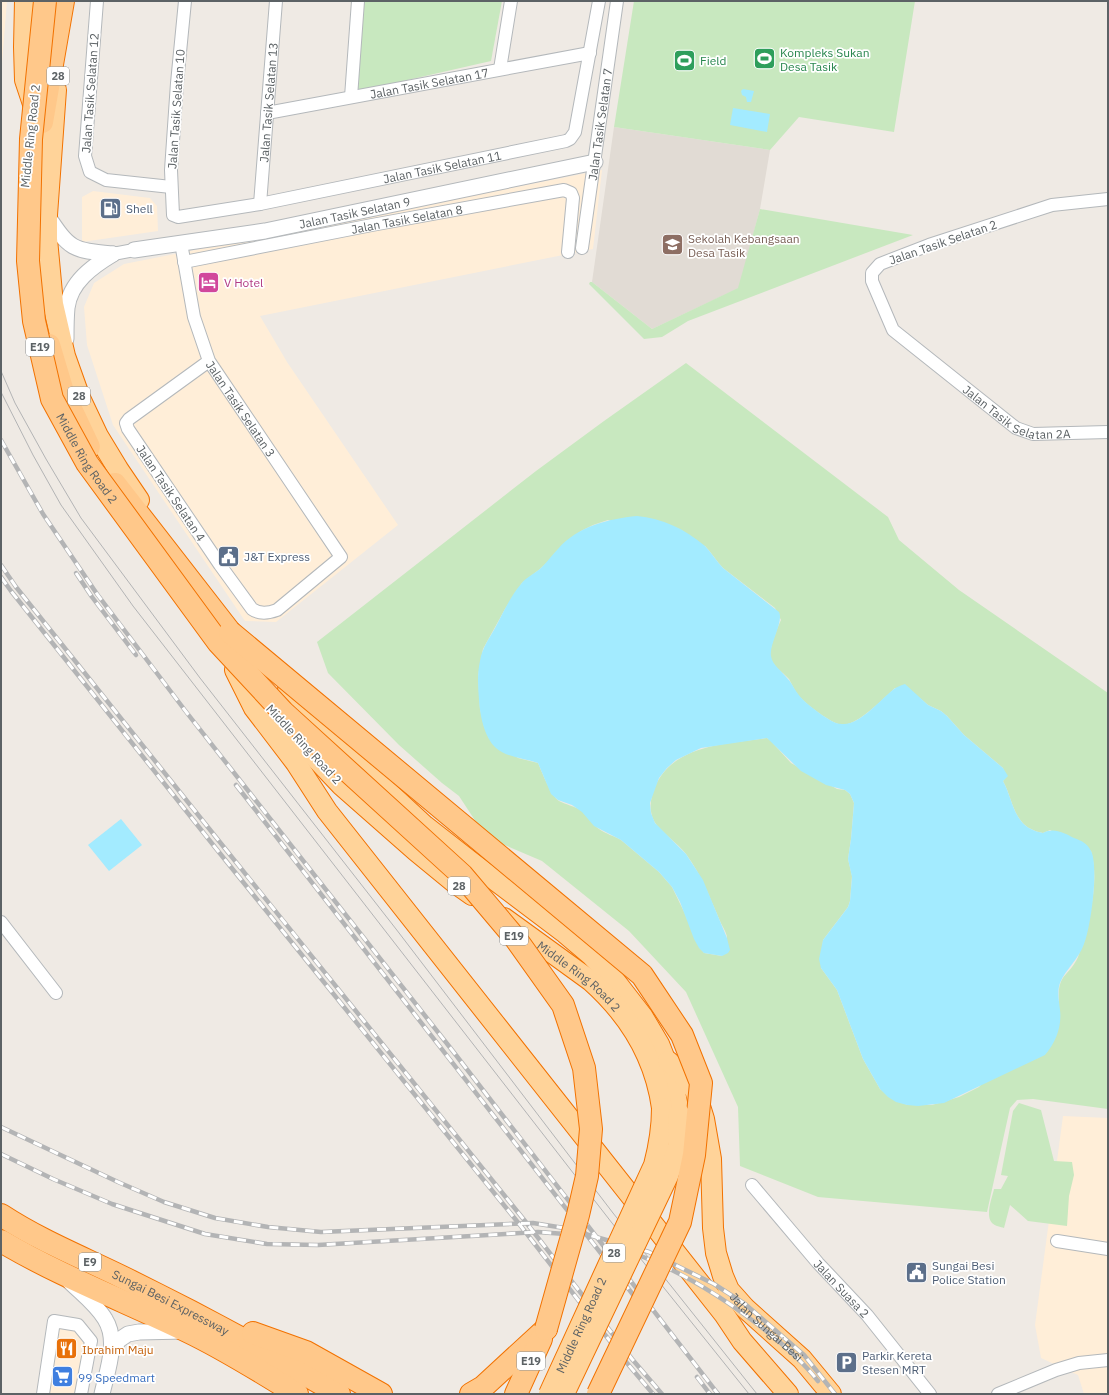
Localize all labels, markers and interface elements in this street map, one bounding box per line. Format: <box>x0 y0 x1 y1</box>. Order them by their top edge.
street label: Jalan Tasik Selatan 12 <box>78 33 102 153</box>
street label: Jalan Tasik Selatan 13 <box>256 42 280 163</box>
place label: Kompleks Sukan Desa Tasik <box>780 45 869 74</box>
sports icon: Kompleks Sukan Desa Tasik <box>752 46 778 72</box>
sports icon: Field <box>671 47 697 73</box>
street label: Jalan Tasik Selatan 10 <box>164 49 188 169</box>
place label: Field <box>700 53 727 68</box>
street label: Jalan Tasik Selatan 17 <box>369 64 490 101</box>
road number: 28 <box>47 67 69 85</box>
street label: Jalan Tasik Selatan 7 <box>584 67 615 181</box>
street label: Middle Ring Road 2 <box>17 84 43 188</box>
street label: Jalan Tasik Selatan 11 <box>382 147 503 186</box>
street label: Jalan Tasik Selatan 9 <box>298 193 412 231</box>
fuel station icon: Shell <box>98 195 124 221</box>
place label: Shell <box>126 201 153 216</box>
street label: Jalan Tasik Selatan 8 <box>350 201 464 236</box>
street label: Jalan Tasik Selatan 2 <box>887 217 999 267</box>
place label: Sekolah Kebangsaan Desa Tasik <box>688 231 800 260</box>
school or university icon: Sekolah Kebangsaan Desa Tasik <box>660 232 686 258</box>
hotel icon: V Hotel <box>195 269 221 295</box>
place label: V Hotel <box>224 275 263 290</box>
road number: E19 <box>26 338 54 356</box>
street label: Jalan Tasik Selatan 3 <box>203 357 279 460</box>
street label: Jalan Tasik Selatan 2A <box>960 381 1071 442</box>
road number: 28 <box>68 387 90 405</box>
street label: Middle Ring Road 2 <box>54 410 121 506</box>
street label: Jalan Tasik Selatan 4 <box>133 442 209 544</box>
public building icon: J&T Express <box>215 543 241 569</box>
place label: J&T Express <box>244 549 310 564</box>
street label: Middle Ring Road 2 <box>263 701 345 787</box>
road number: 28 <box>448 877 470 895</box>
road number: E19 <box>500 927 528 945</box>
street label: Middle Ring Road 2 <box>535 937 624 1014</box>
road number: 28 <box>603 1244 625 1262</box>
road number: E9 <box>79 1253 101 1271</box>
street label: Jalan Suasa 2 <box>811 1256 873 1321</box>
place label: Sungai Besi Police Station <box>932 1258 1006 1287</box>
public building icon: Sungai Besi Police Station <box>903 1259 929 1285</box>
street label: Sungai Besi Expressway <box>110 1266 232 1338</box>
street label: Middle Ring Road 2 <box>552 1275 609 1375</box>
street label: Jalan Sungai Besi <box>727 1289 807 1364</box>
restaurant icon: Ibrahim Maju <box>53 1336 79 1362</box>
place label: Ibrahim Maju <box>82 1342 154 1357</box>
place label: Parkir Kereta Stesen MRT <box>862 1348 933 1377</box>
parking icon: Parkir Kereta Stesen MRT <box>834 1349 860 1375</box>
road number: E19 <box>517 1352 545 1370</box>
supermarket icon: 99 Speedmart <box>50 1364 76 1390</box>
place label: 99 Speedmart <box>78 1370 155 1385</box>

